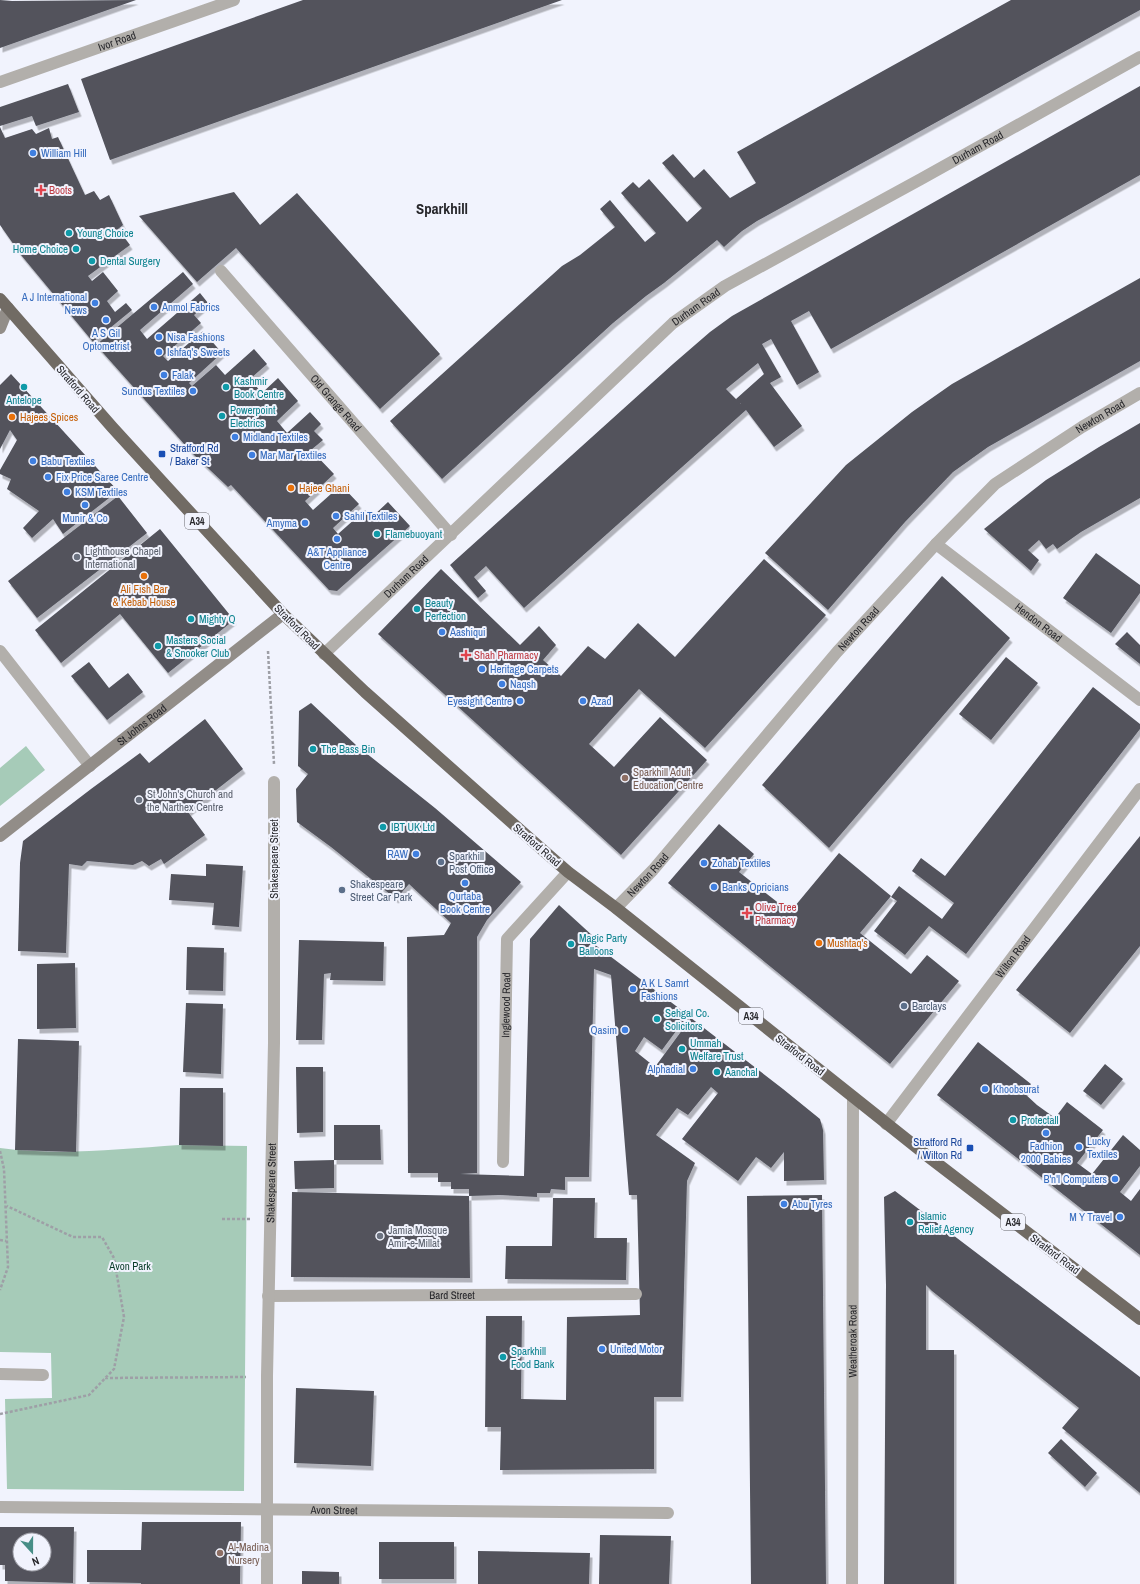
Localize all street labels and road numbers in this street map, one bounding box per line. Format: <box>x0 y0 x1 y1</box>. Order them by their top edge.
street label: Ivor Road <box>96 28 138 54</box>
street label: Durham Road <box>950 128 1006 167</box>
street label: Durham Road <box>669 285 723 329</box>
street label: Stratford Road <box>53 362 103 416</box>
street label: Old Grange Road <box>307 372 365 434</box>
street label: Newton Road <box>1073 396 1127 436</box>
road number: A34 <box>185 513 209 529</box>
street label: Durham Road <box>381 552 431 601</box>
street label: Hendon Road <box>1012 600 1065 645</box>
street label: Stratford Road <box>271 601 323 653</box>
street label: Newton Road <box>835 604 882 654</box>
street label: St Johns Road <box>114 701 169 749</box>
street label: Shakespeare Street <box>267 819 281 899</box>
street label: Stratford Road <box>510 820 564 870</box>
street label: Newton Road <box>624 850 671 900</box>
street label: Wilton Road <box>992 933 1033 981</box>
street label: Inglewood Road <box>498 972 513 1038</box>
road number: A34 <box>739 1008 763 1024</box>
street label: Stratford Road <box>773 1031 827 1079</box>
street label: Shakespeare Street <box>263 1142 279 1223</box>
road number: A34 <box>1001 1214 1025 1230</box>
street label: Stratford Road <box>1027 1231 1083 1277</box>
street label: Bard Street <box>429 1288 475 1302</box>
street label: Weatheroak Road <box>845 1305 860 1377</box>
street label: Avon Street <box>309 1503 358 1517</box>

